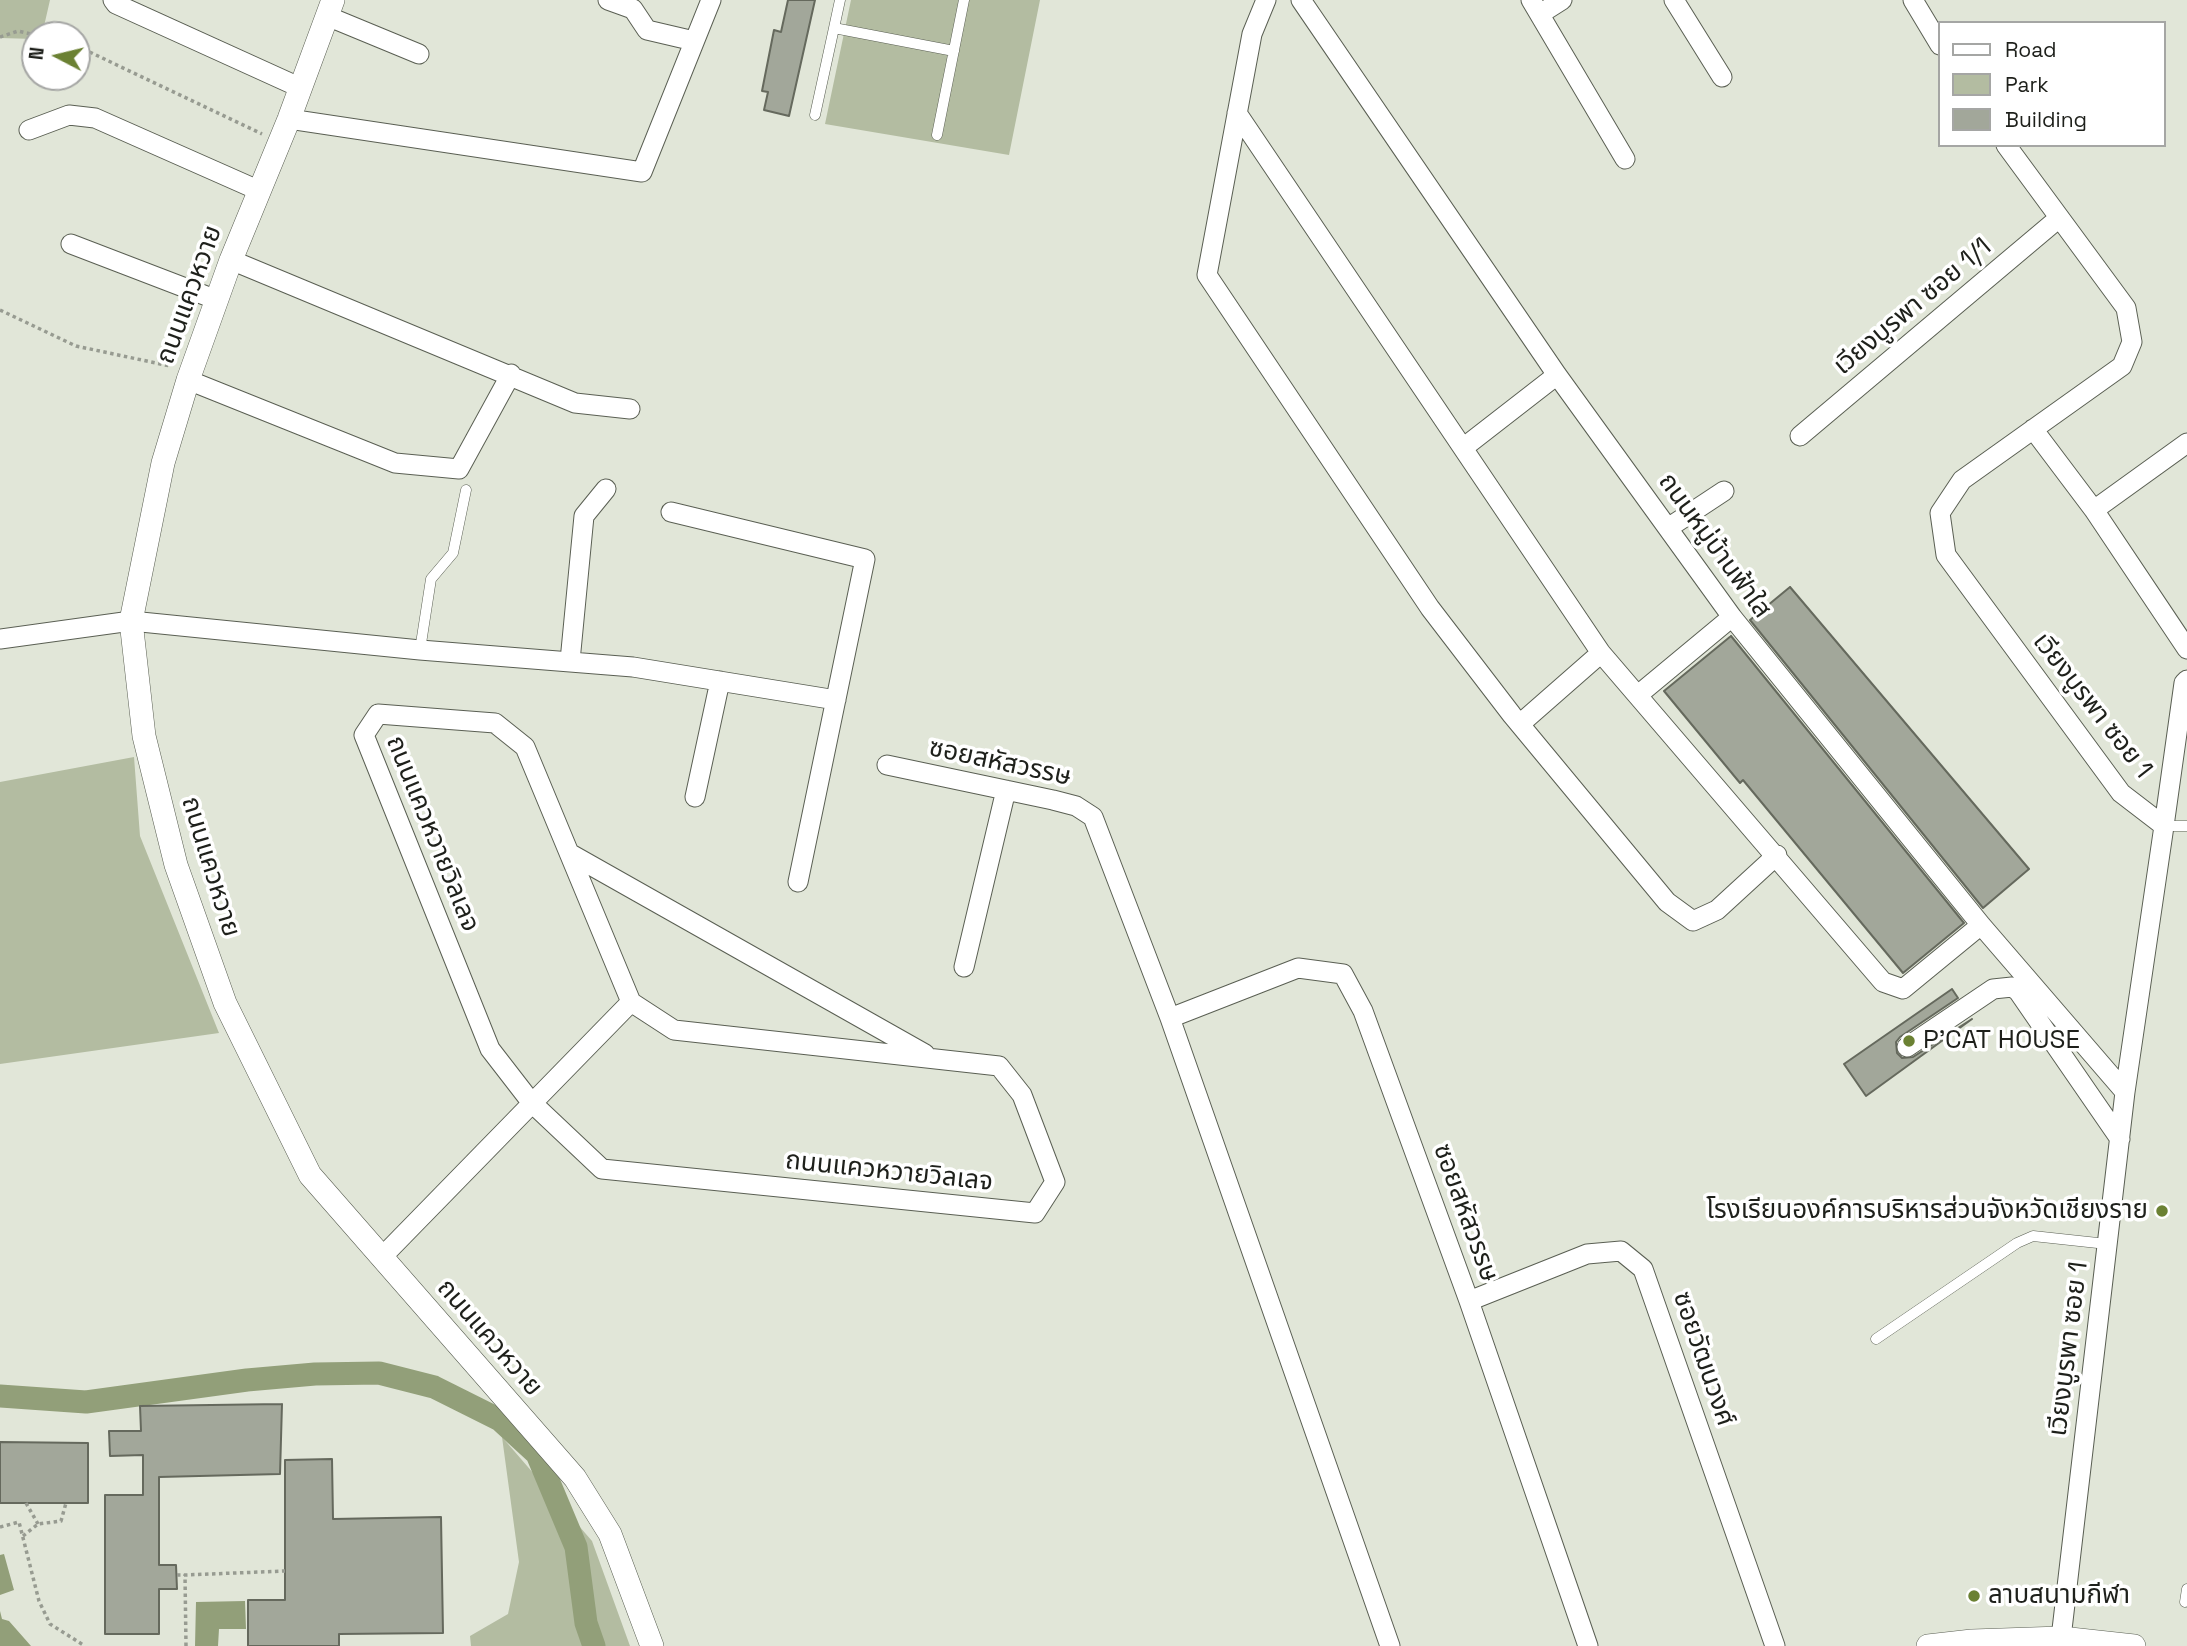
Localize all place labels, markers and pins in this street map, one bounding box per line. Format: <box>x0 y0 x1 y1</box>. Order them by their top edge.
place label: P'CAT HOUSE <box>1923 1025 2080 1057</box>
marker: P'CAT HOUSE <box>1901 1033 1917 1049</box>
place label: โรงเรียนองค์การบริหารส่วนจังหวัดเชียงราย <box>1706 1195 2148 1227</box>
marker: โรงเรียนองค์การบริหารส่วนจังหวัดเชียงราย <box>2154 1203 2170 1219</box>
place label: ลาบสนามกีฬา <box>1988 1580 2130 1612</box>
marker: ลาบสนามกีฬา <box>1966 1588 1982 1604</box>

